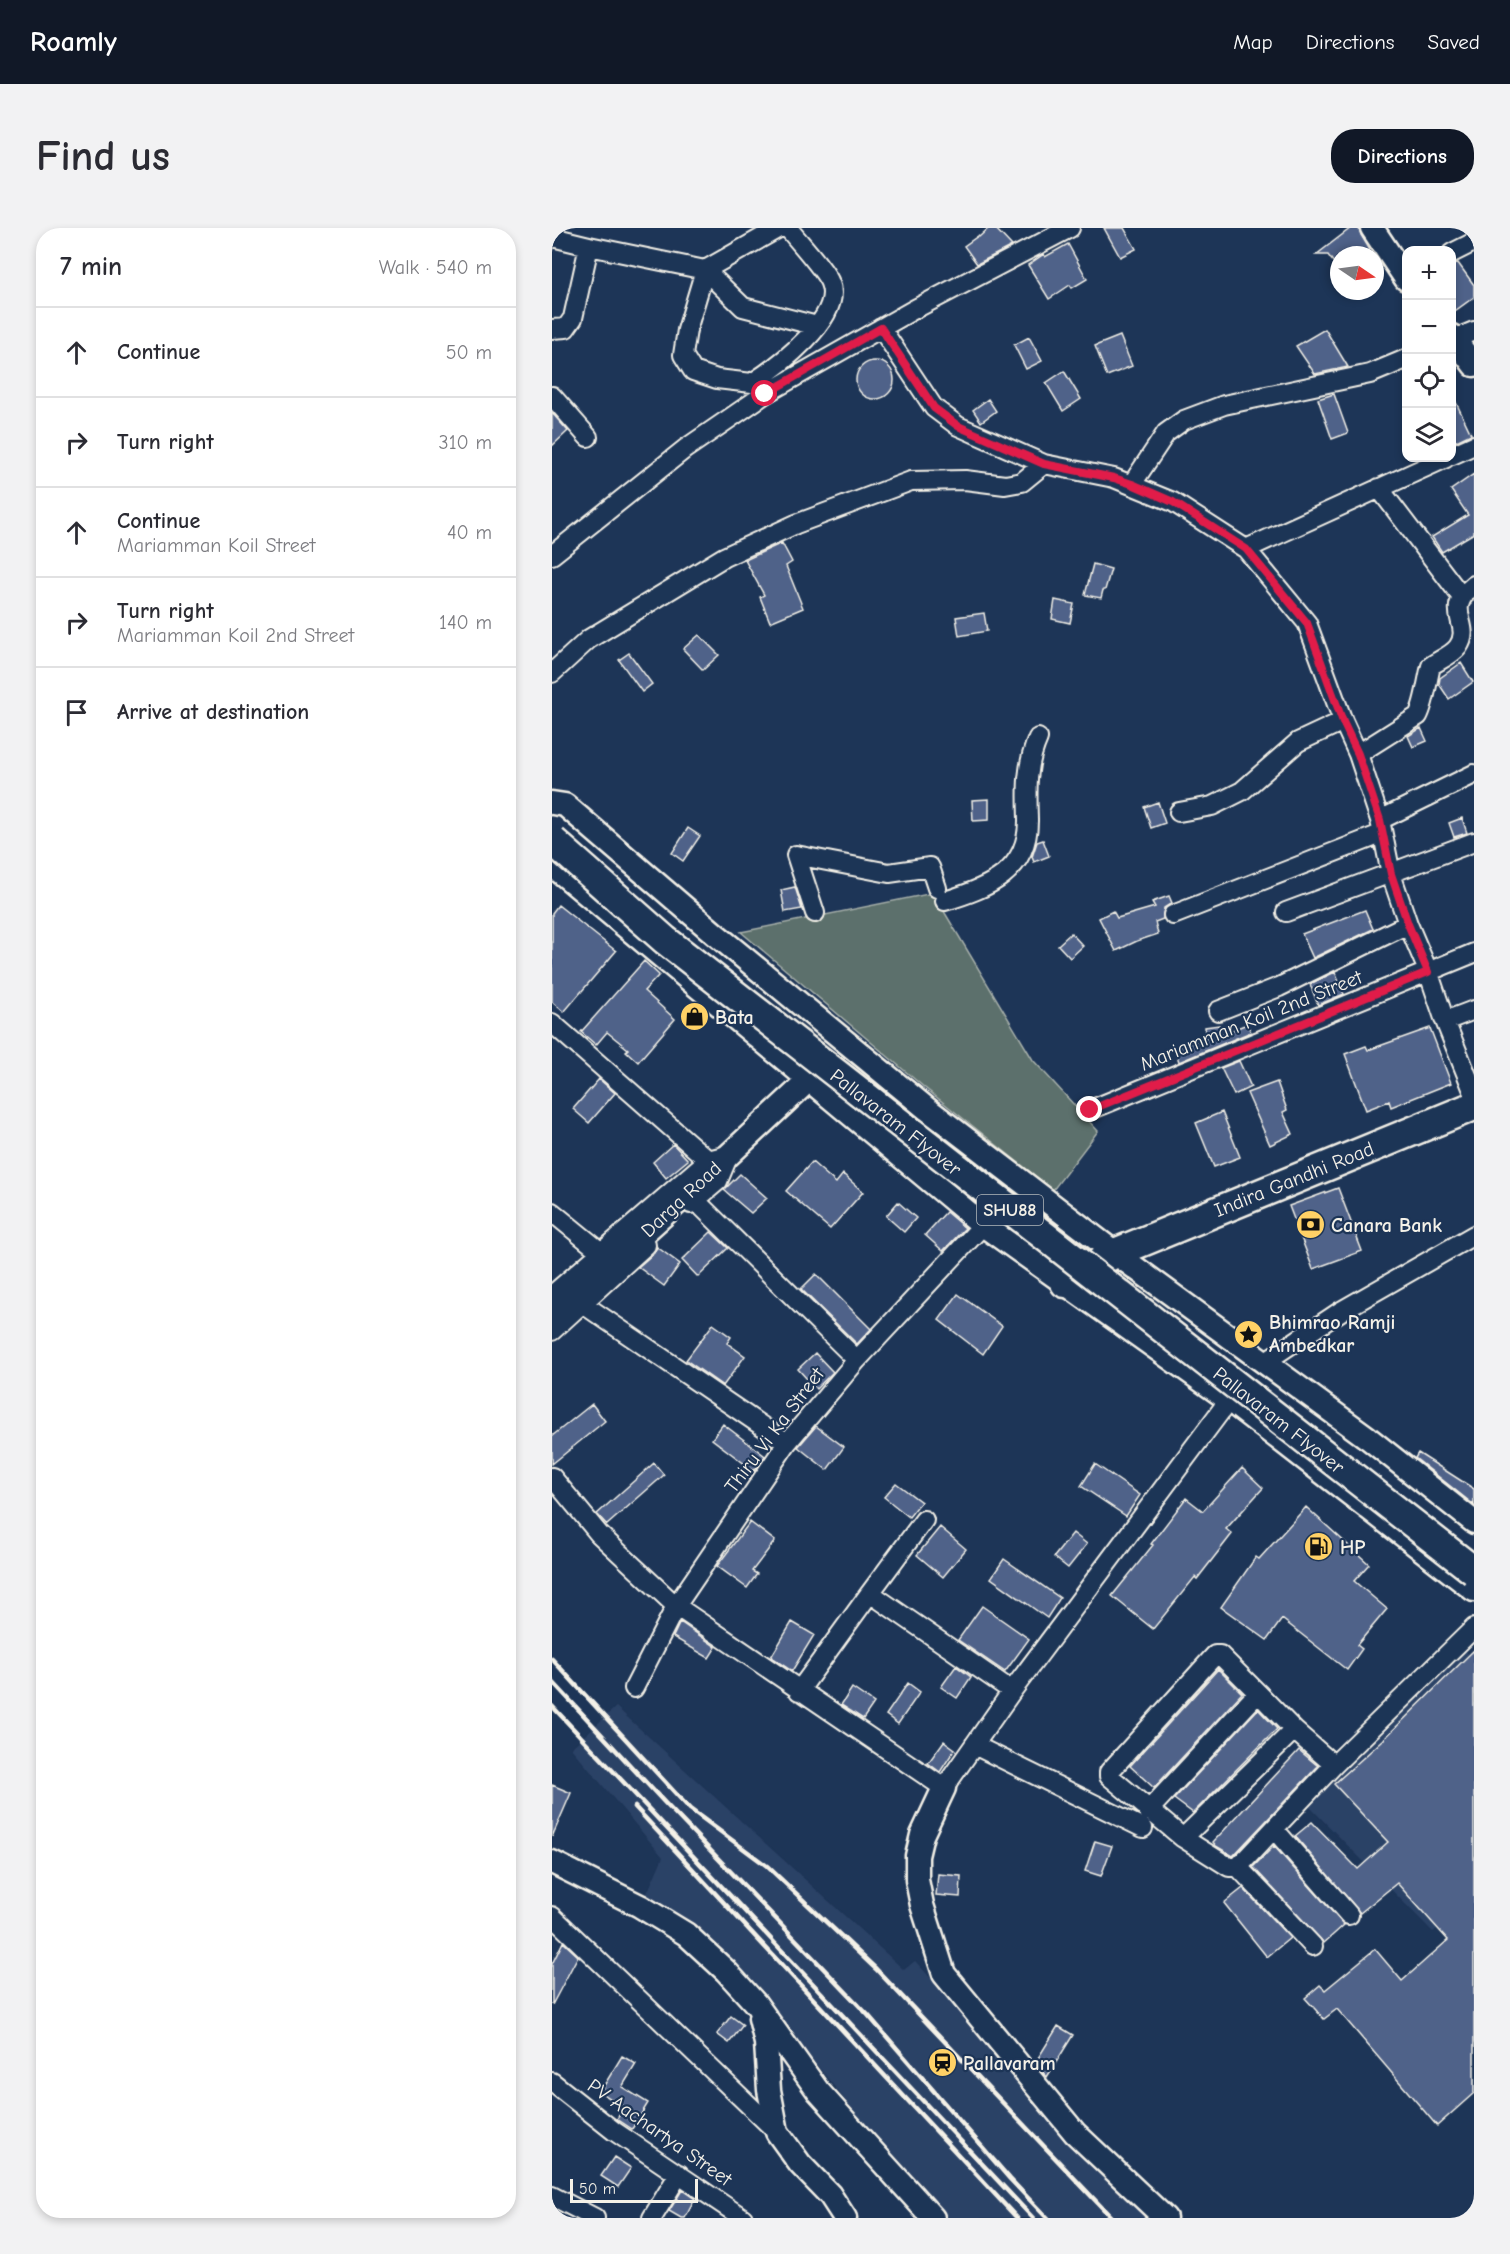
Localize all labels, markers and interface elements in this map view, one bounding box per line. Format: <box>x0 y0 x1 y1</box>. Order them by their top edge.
text: Roamly <box>30 26 117 58</box>
text: Map <box>1233 30 1273 54</box>
text: Directions <box>1306 30 1395 54</box>
text: Saved <box>1428 30 1480 54</box>
button: Directions <box>1331 129 1474 183</box>
text: Find us <box>36 132 170 181</box>
north arrow <box>1330 246 1384 300</box>
map controls <box>1402 246 1456 462</box>
button: + <box>1402 246 1456 300</box>
text: 7 min <box>60 252 122 282</box>
text: Walk · 540 m <box>379 256 492 279</box>
button: − <box>1402 300 1456 354</box>
icon: ahead <box>60 336 93 369</box>
text: Continue <box>117 339 200 365</box>
text: 50 m <box>446 341 492 364</box>
button: locate <box>1402 354 1456 408</box>
route start <box>751 380 777 406</box>
button: layers <box>1402 408 1456 462</box>
icon: right <box>60 426 93 459</box>
text: Turn right <box>117 429 214 455</box>
text: 310 m <box>439 431 492 454</box>
text: Continue <box>117 508 200 534</box>
icon: ahead <box>60 516 93 549</box>
text: 40 m <box>447 521 492 544</box>
text: Mariamman Koil Street <box>117 534 315 557</box>
text: Turn right <box>117 598 214 624</box>
icon: right <box>60 606 93 639</box>
text: 140 m <box>439 611 492 634</box>
text: Mariamman Koil 2nd Street <box>117 624 354 647</box>
icon: arrive <box>60 696 93 729</box>
text: Arrive at destination <box>117 699 309 725</box>
street label: Mariamman Koil 2nd Street <box>1137 965 1367 1076</box>
shop icon: Bata <box>678 1001 710 1033</box>
place label: Bata <box>715 1006 754 1029</box>
street label: Pallavaram Flyover <box>826 1064 966 1181</box>
route end <box>1076 1096 1102 1122</box>
street label: Indira Gandhi Road <box>1211 1137 1377 1222</box>
street label: Darga Road <box>637 1157 726 1242</box>
road number: SHU88 <box>977 1195 1043 1225</box>
bank icon: Canara Bank <box>1294 1209 1326 1241</box>
place label: Canara Bank <box>1331 1214 1442 1237</box>
place label: Bhimrao Ramji Ambedkar <box>1269 1311 1395 1357</box>
place icon: Bhimrao Ramji Ambedkar <box>1232 1318 1264 1350</box>
street label: Thiru Vi Ka Street <box>720 1362 830 1497</box>
street label: Pallavaram Flyover <box>1209 1362 1349 1479</box>
fuel station icon: HP <box>1303 1531 1335 1563</box>
place label: HP <box>1340 1536 1365 1559</box>
station icon: Pallavaram <box>926 2047 958 2079</box>
place label: Pallavaram <box>963 2052 1056 2075</box>
street label: PV Aachartya Street <box>583 2074 737 2191</box>
scale bar <box>570 2176 698 2204</box>
text: 50 m <box>579 2180 616 2198</box>

